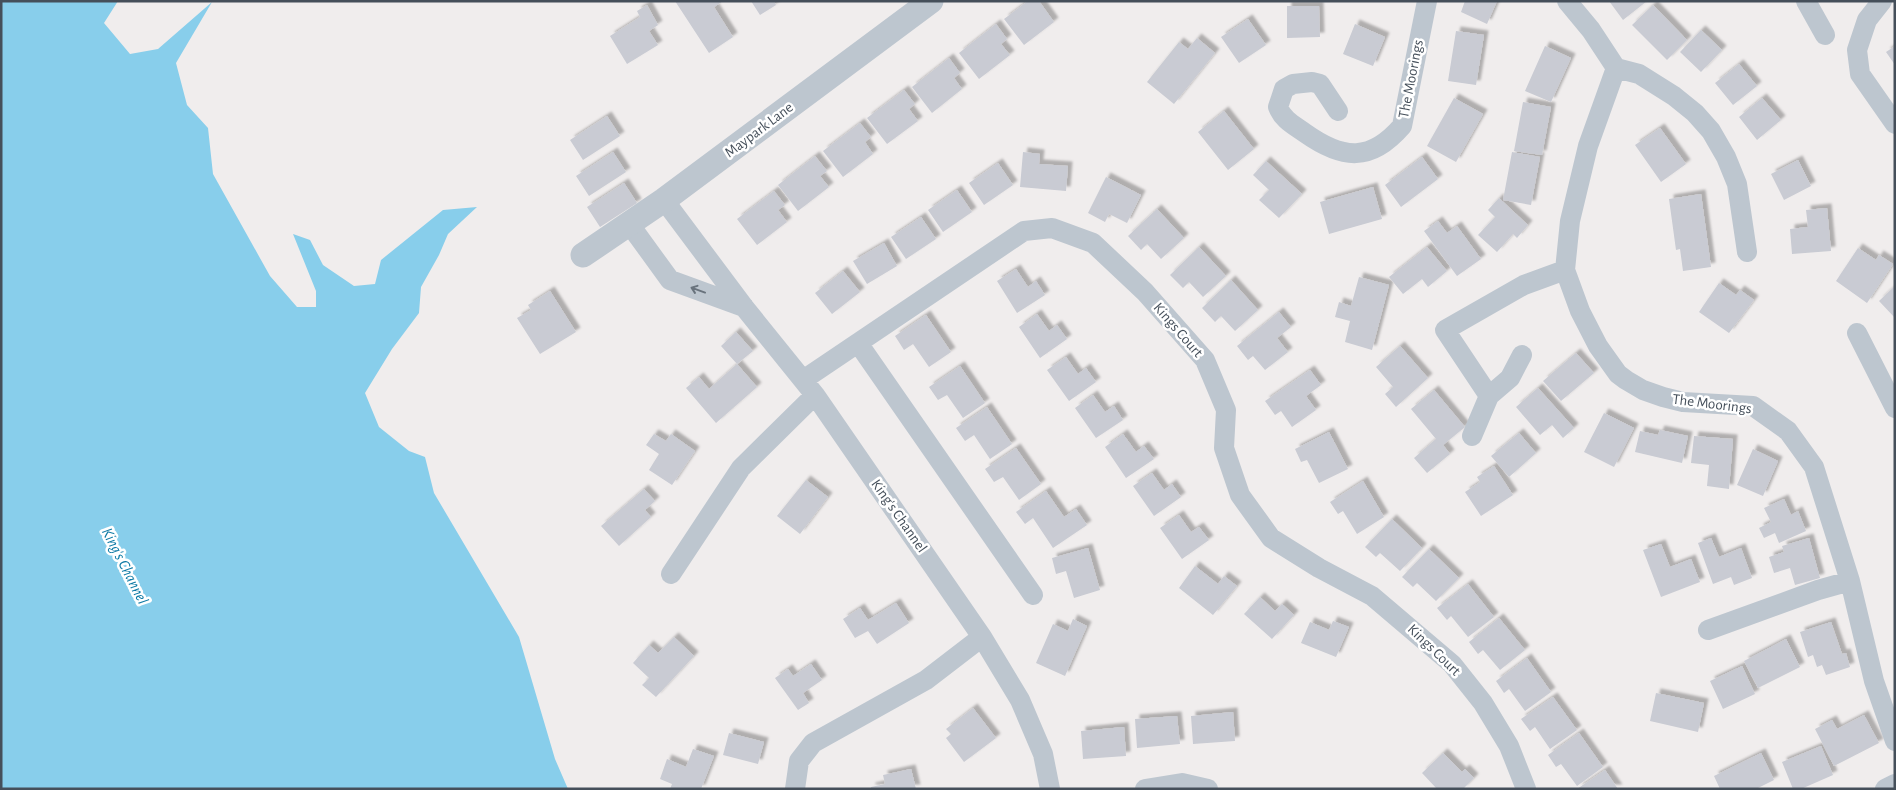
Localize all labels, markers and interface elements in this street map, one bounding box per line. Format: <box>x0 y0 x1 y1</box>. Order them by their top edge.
street label: The Moorings <box>1396 39 1426 119</box>
street label: Maypark Lane <box>722 100 796 160</box>
one-way arrow <box>691 285 706 294</box>
street label: Kings Court <box>1150 300 1206 360</box>
street label: The Moorings <box>1672 392 1752 416</box>
street label: King's Channel <box>868 477 930 555</box>
water label: King's Channel <box>99 525 151 607</box>
street label: Kings Court <box>1405 621 1463 679</box>

